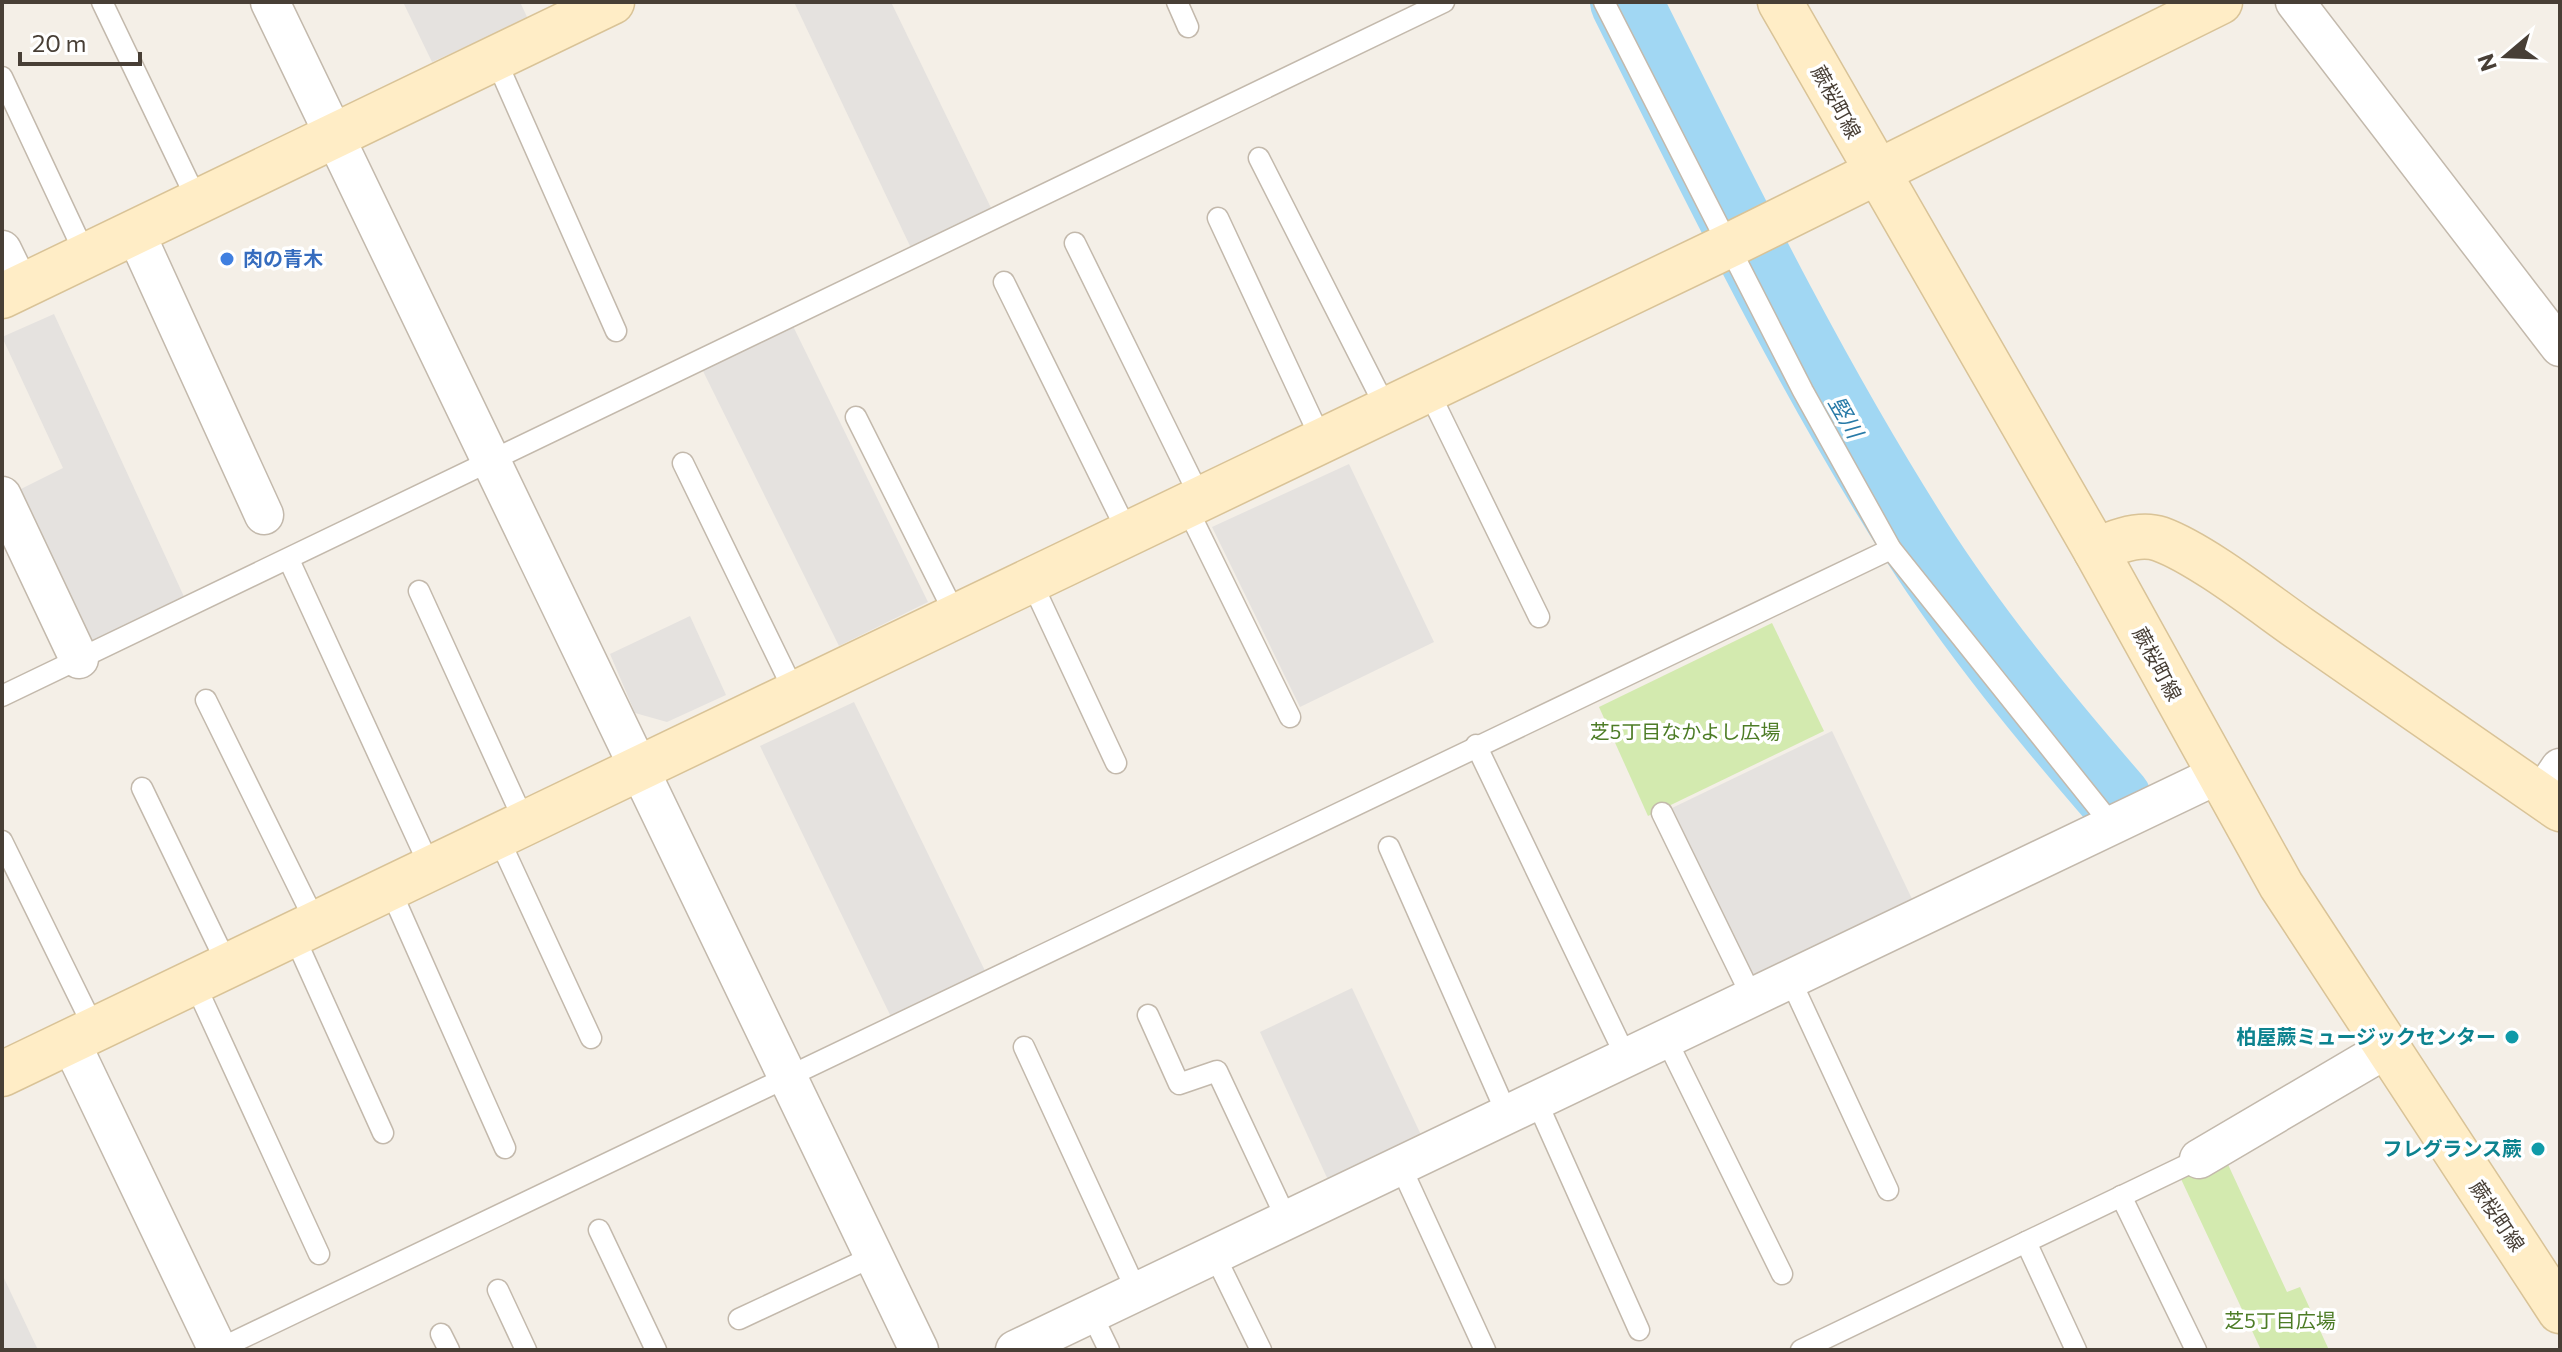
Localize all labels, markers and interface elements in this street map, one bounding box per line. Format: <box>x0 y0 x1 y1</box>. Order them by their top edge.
scale bar <box>20 16 140 66</box>
north arrow <box>2466 16 2546 96</box>
text: 20 m <box>32 28 86 57</box>
text: N <box>2471 50 2502 75</box>
street label: 蕨桜町線 <box>1807 61 1867 142</box>
place label: 肉の青木 <box>243 246 323 270</box>
marker: 肉の青木 <box>218 250 236 268</box>
water label: 竪川 <box>1824 391 1870 444</box>
street label: 蕨桜町線 <box>2129 623 2187 704</box>
park label: 芝5丁目なかよし広場 <box>1590 719 1780 743</box>
place label: 柏屋蕨ミュージックセンター <box>2236 1024 2496 1048</box>
marker: 柏屋蕨ミュージックセンター <box>2503 1028 2521 1046</box>
place label: フレグランス蕨 <box>2382 1136 2522 1160</box>
marker: フレグランス蕨 <box>2529 1140 2547 1158</box>
street label: 蕨桜町線 <box>2466 1176 2530 1255</box>
park label: 芝5丁目広場 <box>2224 1308 2336 1332</box>

